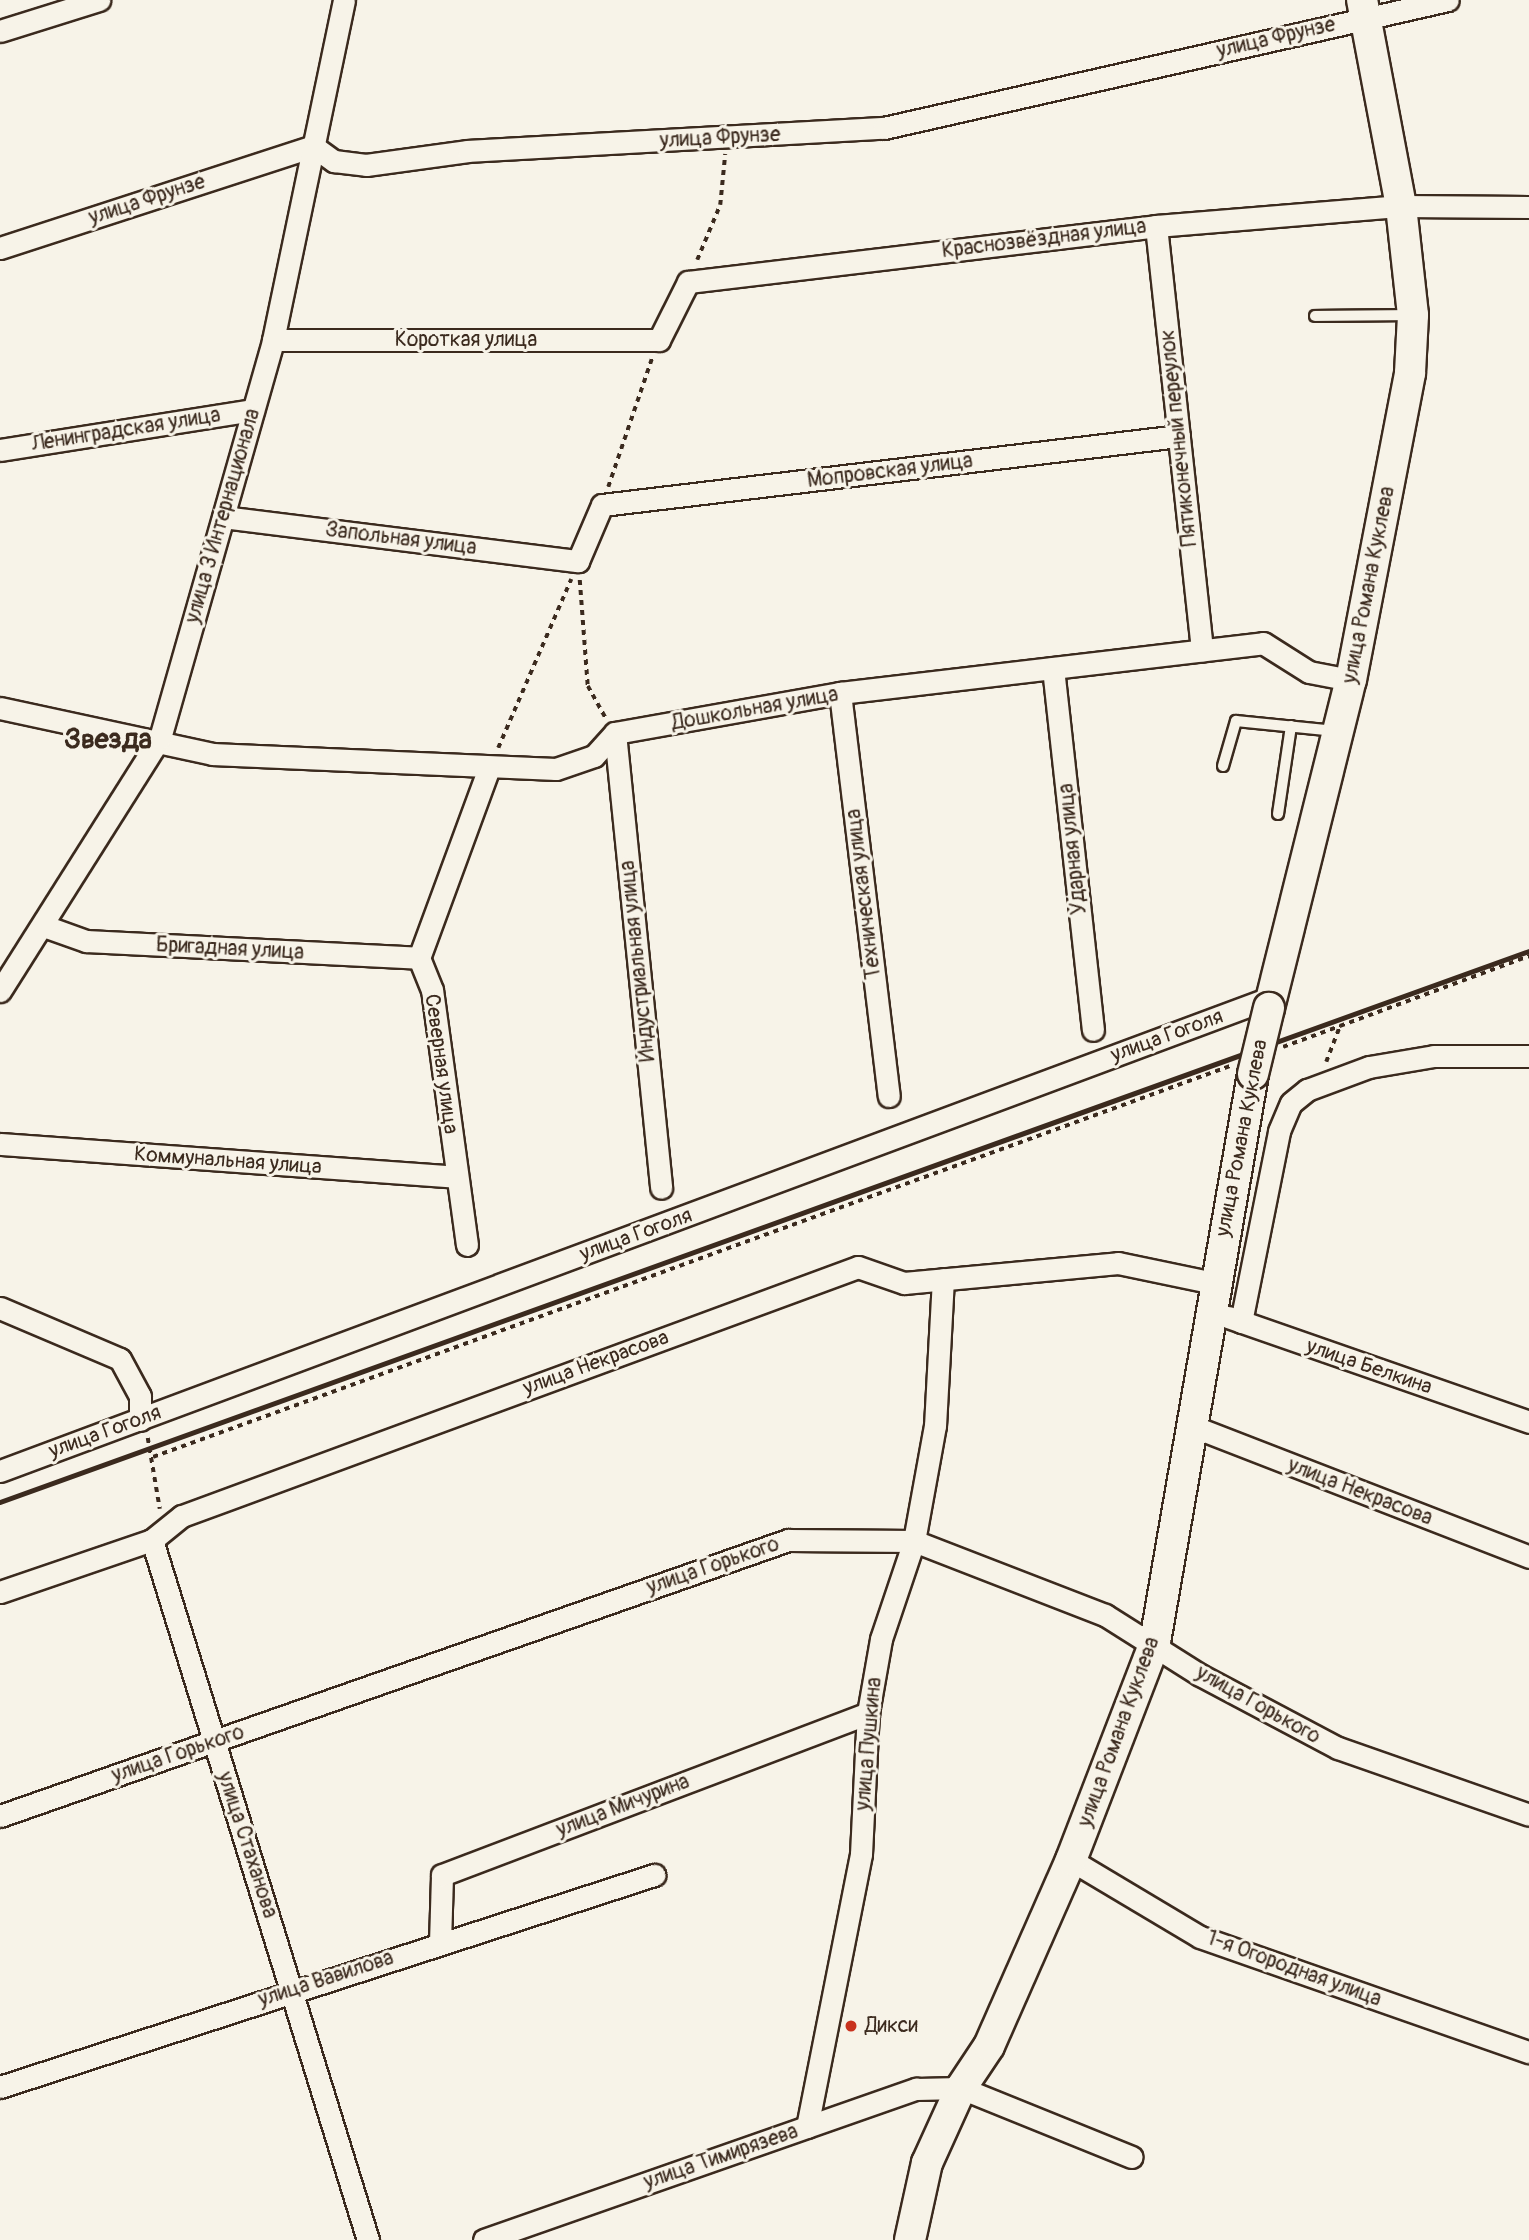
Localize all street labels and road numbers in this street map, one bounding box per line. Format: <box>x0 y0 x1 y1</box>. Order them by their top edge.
street label: улица Фрунзе <box>1214 12 1338 64</box>
street label: улица Фрунзе <box>659 122 781 154</box>
street label: улица Фрунзе <box>86 169 208 231</box>
street label: Краснозвёздная улица <box>940 214 1148 264</box>
street label: Короткая улица <box>395 327 537 353</box>
street label: Пятиконечный переулок <box>1155 328 1203 548</box>
street label: Ленинградская улица <box>30 403 222 457</box>
street label: улица 3 Интернационала <box>180 406 266 626</box>
street label: Мопровская улица <box>806 448 974 494</box>
street label: улица Романа Куклева <box>1338 484 1400 686</box>
street label: Запольная улица <box>324 517 478 561</box>
street label: Дошкольная улица <box>670 682 840 736</box>
street label: Ударная улица <box>1054 782 1092 916</box>
street label: Техническая улица <box>841 807 887 981</box>
street label: Индустриальная улица <box>615 859 661 1063</box>
street label: Бригадная улица <box>155 933 305 965</box>
street label: Северная улица <box>419 992 463 1136</box>
street label: улица Гоголя <box>1107 1004 1227 1068</box>
street label: улица Романа Куклева <box>1211 1037 1273 1239</box>
street label: Коммунальная улица <box>133 1142 323 1180</box>
street label: улица Гоголя <box>576 1203 696 1267</box>
street label: улица Некрасова <box>520 1325 672 1401</box>
street label: улица Белкина <box>1303 1334 1435 1400</box>
street label: улица Гоголя <box>45 1400 165 1464</box>
street label: улица Некрасова <box>1284 1453 1436 1531</box>
street label: улица Горького <box>644 1532 782 1600</box>
street label: улица Романа Куклева <box>1073 1634 1165 1830</box>
street label: улица Горького <box>1191 1660 1325 1750</box>
street label: улица Пушкина <box>851 1676 887 1812</box>
street label: улица Горького <box>109 1720 247 1788</box>
street label: улица Стаханова <box>211 1769 283 1921</box>
street label: улица Мичурина <box>553 1769 693 1843</box>
street label: 1-я Огородная улица <box>1203 1926 1385 2012</box>
street label: улица Вавилова <box>255 1945 397 2013</box>
street label: улица Тимирязева <box>641 2119 801 2195</box>

